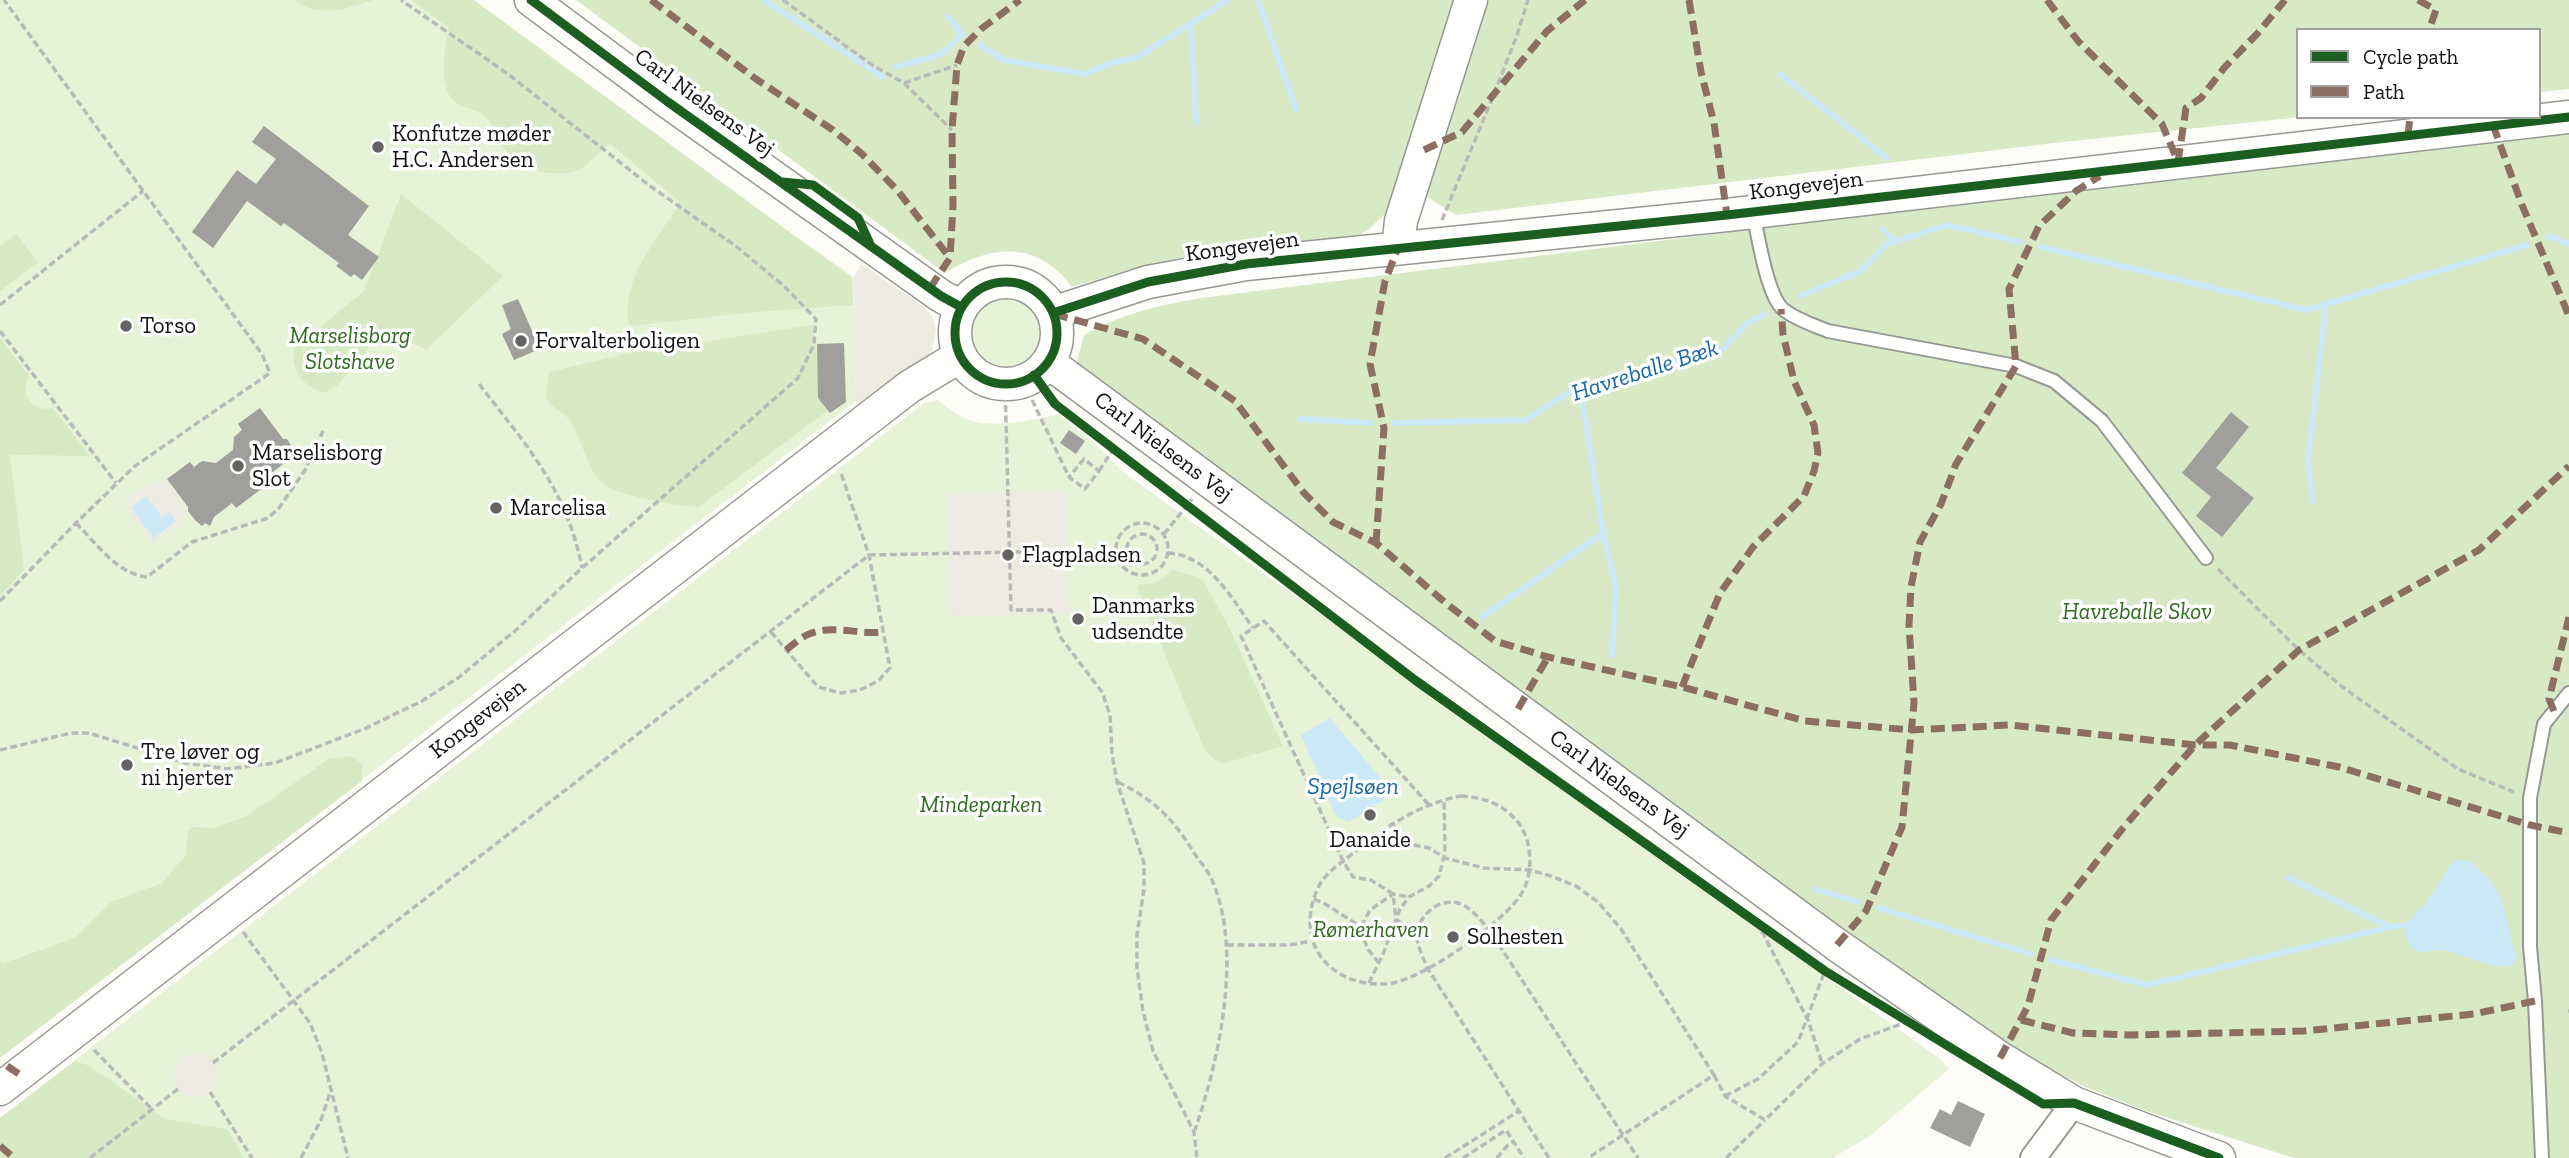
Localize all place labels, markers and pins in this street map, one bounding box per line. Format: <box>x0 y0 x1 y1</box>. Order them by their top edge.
place label: Konfutze møder H.C. Andersen <box>392 120 552 174</box>
marker: Konfutze møder H.C. Andersen <box>370 139 386 155</box>
place label: Torso <box>140 312 196 340</box>
marker: Torso <box>118 318 134 334</box>
place label: Forvalterboligen <box>535 327 700 355</box>
marker: Forvalterboligen <box>513 333 529 349</box>
place label: Marselisborg Slot <box>252 439 383 493</box>
marker: Marselisborg Slot <box>230 458 246 474</box>
place label: Marcelisa <box>510 494 606 522</box>
marker: Marcelisa <box>488 500 504 516</box>
place label: Flagpladsen <box>1022 541 1141 569</box>
marker: Flagpladsen <box>1000 547 1016 563</box>
place label: Danmarks udsendte <box>1092 592 1195 646</box>
marker: Danmarks udsendte <box>1070 611 1086 627</box>
place label: Tre løver og ni hjerter <box>141 738 260 792</box>
marker: Tre løver og ni hjerter <box>119 757 135 773</box>
marker: Danaide <box>1362 807 1378 823</box>
place label: Danaide <box>1329 826 1411 854</box>
place label: Solhesten <box>1467 923 1563 951</box>
marker: Solhesten <box>1445 929 1461 945</box>

